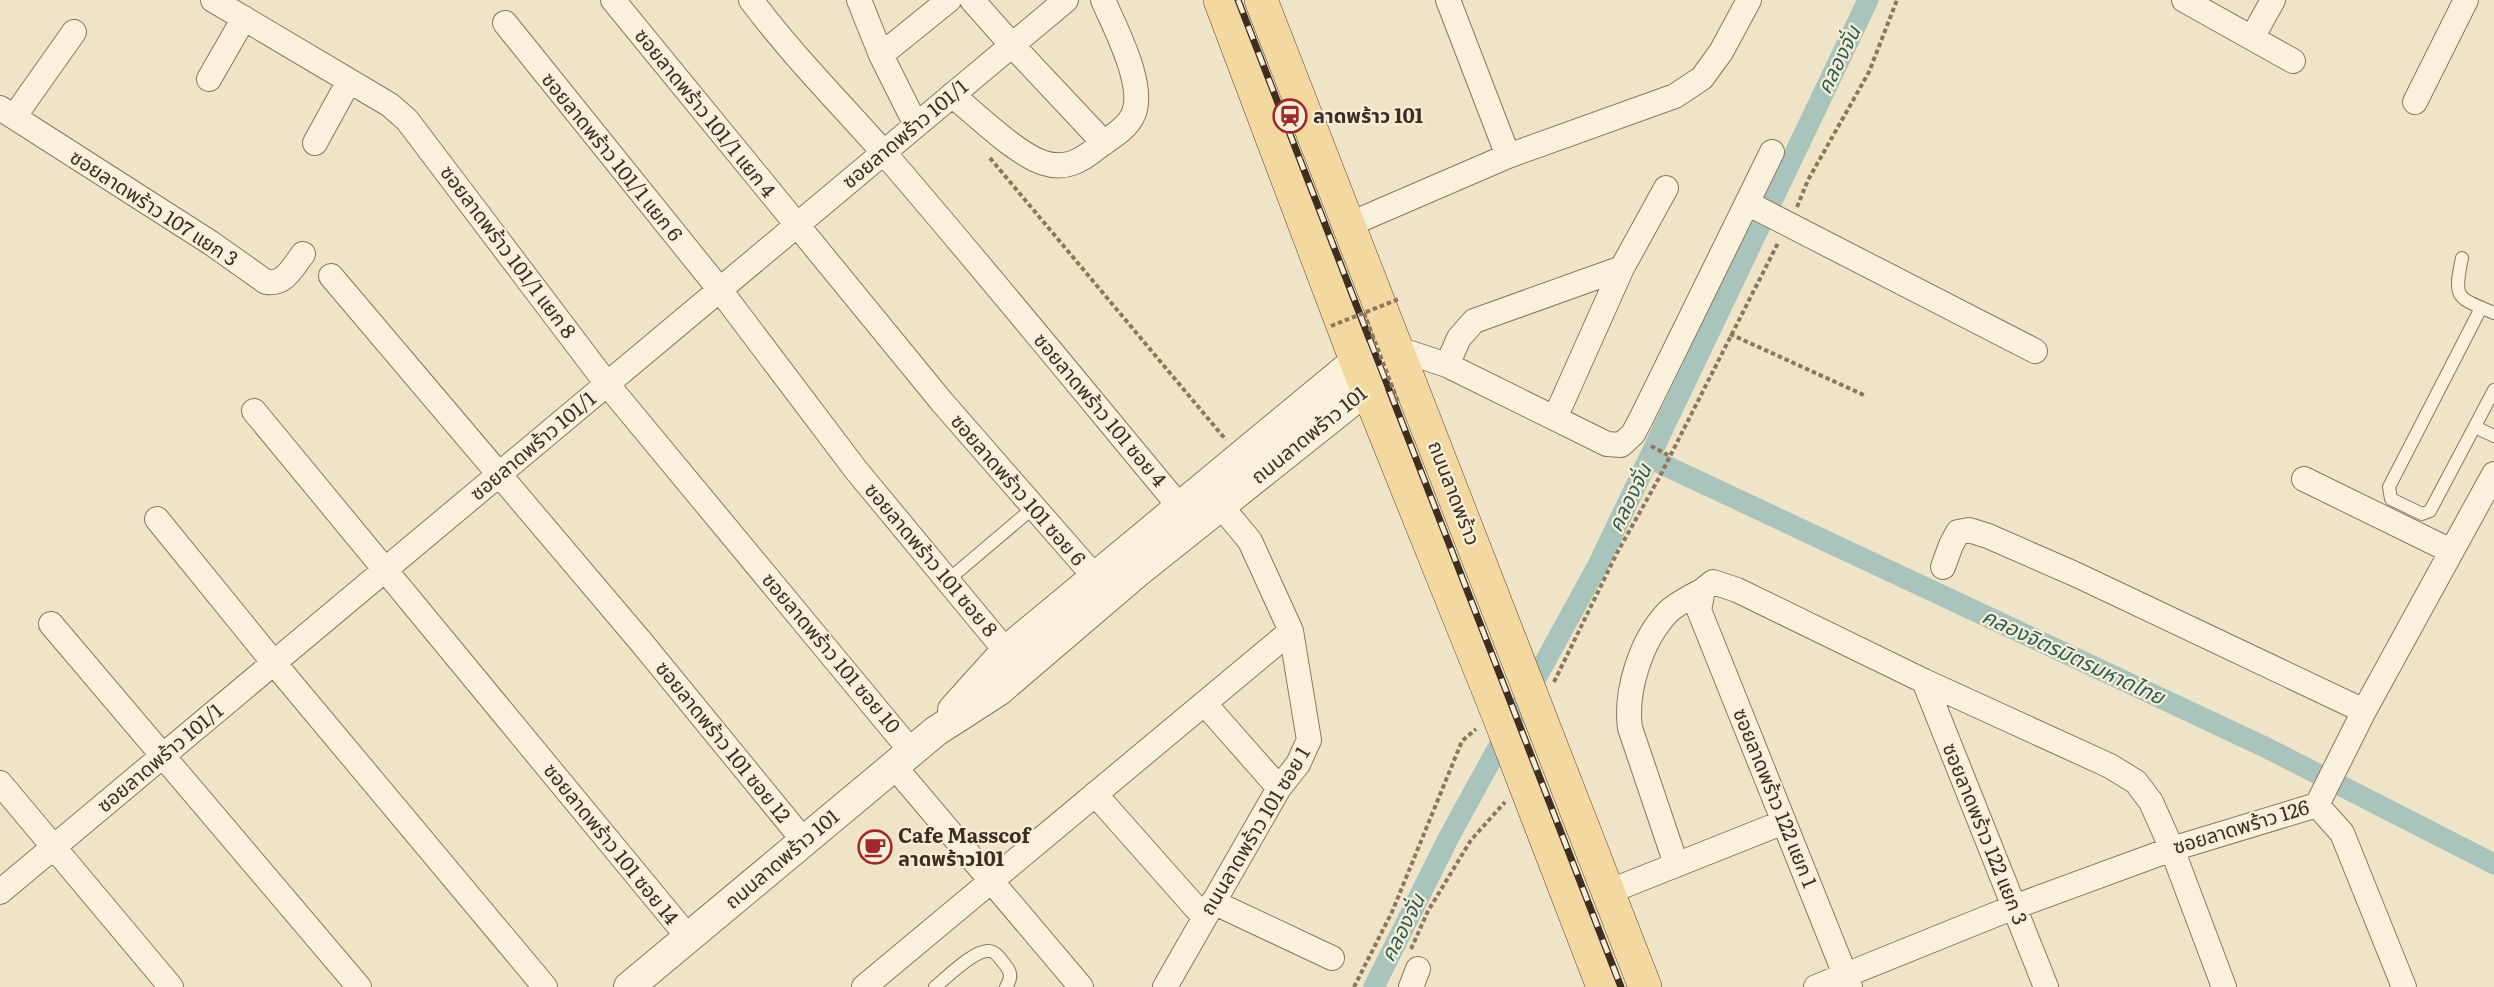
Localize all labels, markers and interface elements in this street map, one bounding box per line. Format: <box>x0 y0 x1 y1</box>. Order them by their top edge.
water label: คลองจั่น <box>1807 19 1867 98</box>
street label: ซอยลาดพร้าว 101/1 แยก 4 <box>629 21 784 203</box>
street label: ซอยลาดพร้าว 101/1 แยก 6 <box>536 65 691 247</box>
street label: ซอยลาดพร้าว 101/1 <box>834 71 973 194</box>
station icon: ลาดพร้าว 101 <box>1272 98 1308 134</box>
place label: ลาดพร้าว 101 <box>1313 99 1423 129</box>
street label: ซอยลาดพร้าว 107 แยก 3 <box>65 141 245 272</box>
street label: ซอยลาดพร้าว 101/1 แยก 8 <box>434 158 585 344</box>
street label: ซอยลาดพร้าว 101 ซอย 4 <box>1028 325 1175 492</box>
street label: ถนนลาดพร้าว 101 <box>1243 377 1372 490</box>
street label: ซอยลาดพร้าว 101/1 <box>462 383 601 506</box>
street label: ซอยลาดพร้าว 101 ซอย 6 <box>945 406 1094 572</box>
street label: ถนนลาดพร้าว <box>1422 436 1490 549</box>
water label: คลองจั่น <box>1598 457 1658 536</box>
street label: ซอยลาดพร้าว 101 ซอย 8 <box>859 475 1006 642</box>
street label: ซอยลาดพร้าว 101 ซอย 10 <box>756 565 909 739</box>
water label: คลองจิตรมิตรมหาดไทย <box>1978 599 2172 711</box>
street label: ซอยลาดพร้าว 101 ซอย 12 <box>650 653 799 828</box>
street label: ซอยลาดพร้าว 101/1 <box>89 695 228 818</box>
street label: ซอยลาดพร้าว 122 แยก 1 <box>1727 703 1827 891</box>
street label: ซอยลาดพร้าว 122 แยก 3 <box>1937 738 2037 929</box>
street label: ถนนลาดพร้าว 101 ซอย 1 <box>1191 740 1316 920</box>
street label: ซอยลาดพร้าว 101 ซอย 14 <box>538 755 687 930</box>
street label: ซอยลาดพร้าว 126 <box>2169 790 2312 860</box>
street label: ถนนลาดพร้าว 101 <box>717 800 845 915</box>
place label: Cafe Masscof ลาดพร้าว101 <box>898 819 1033 872</box>
cafe icon: Cafe Masscof ลาดพร้าว101 <box>857 829 893 865</box>
water label: คลองจั่น <box>1371 887 1431 966</box>

